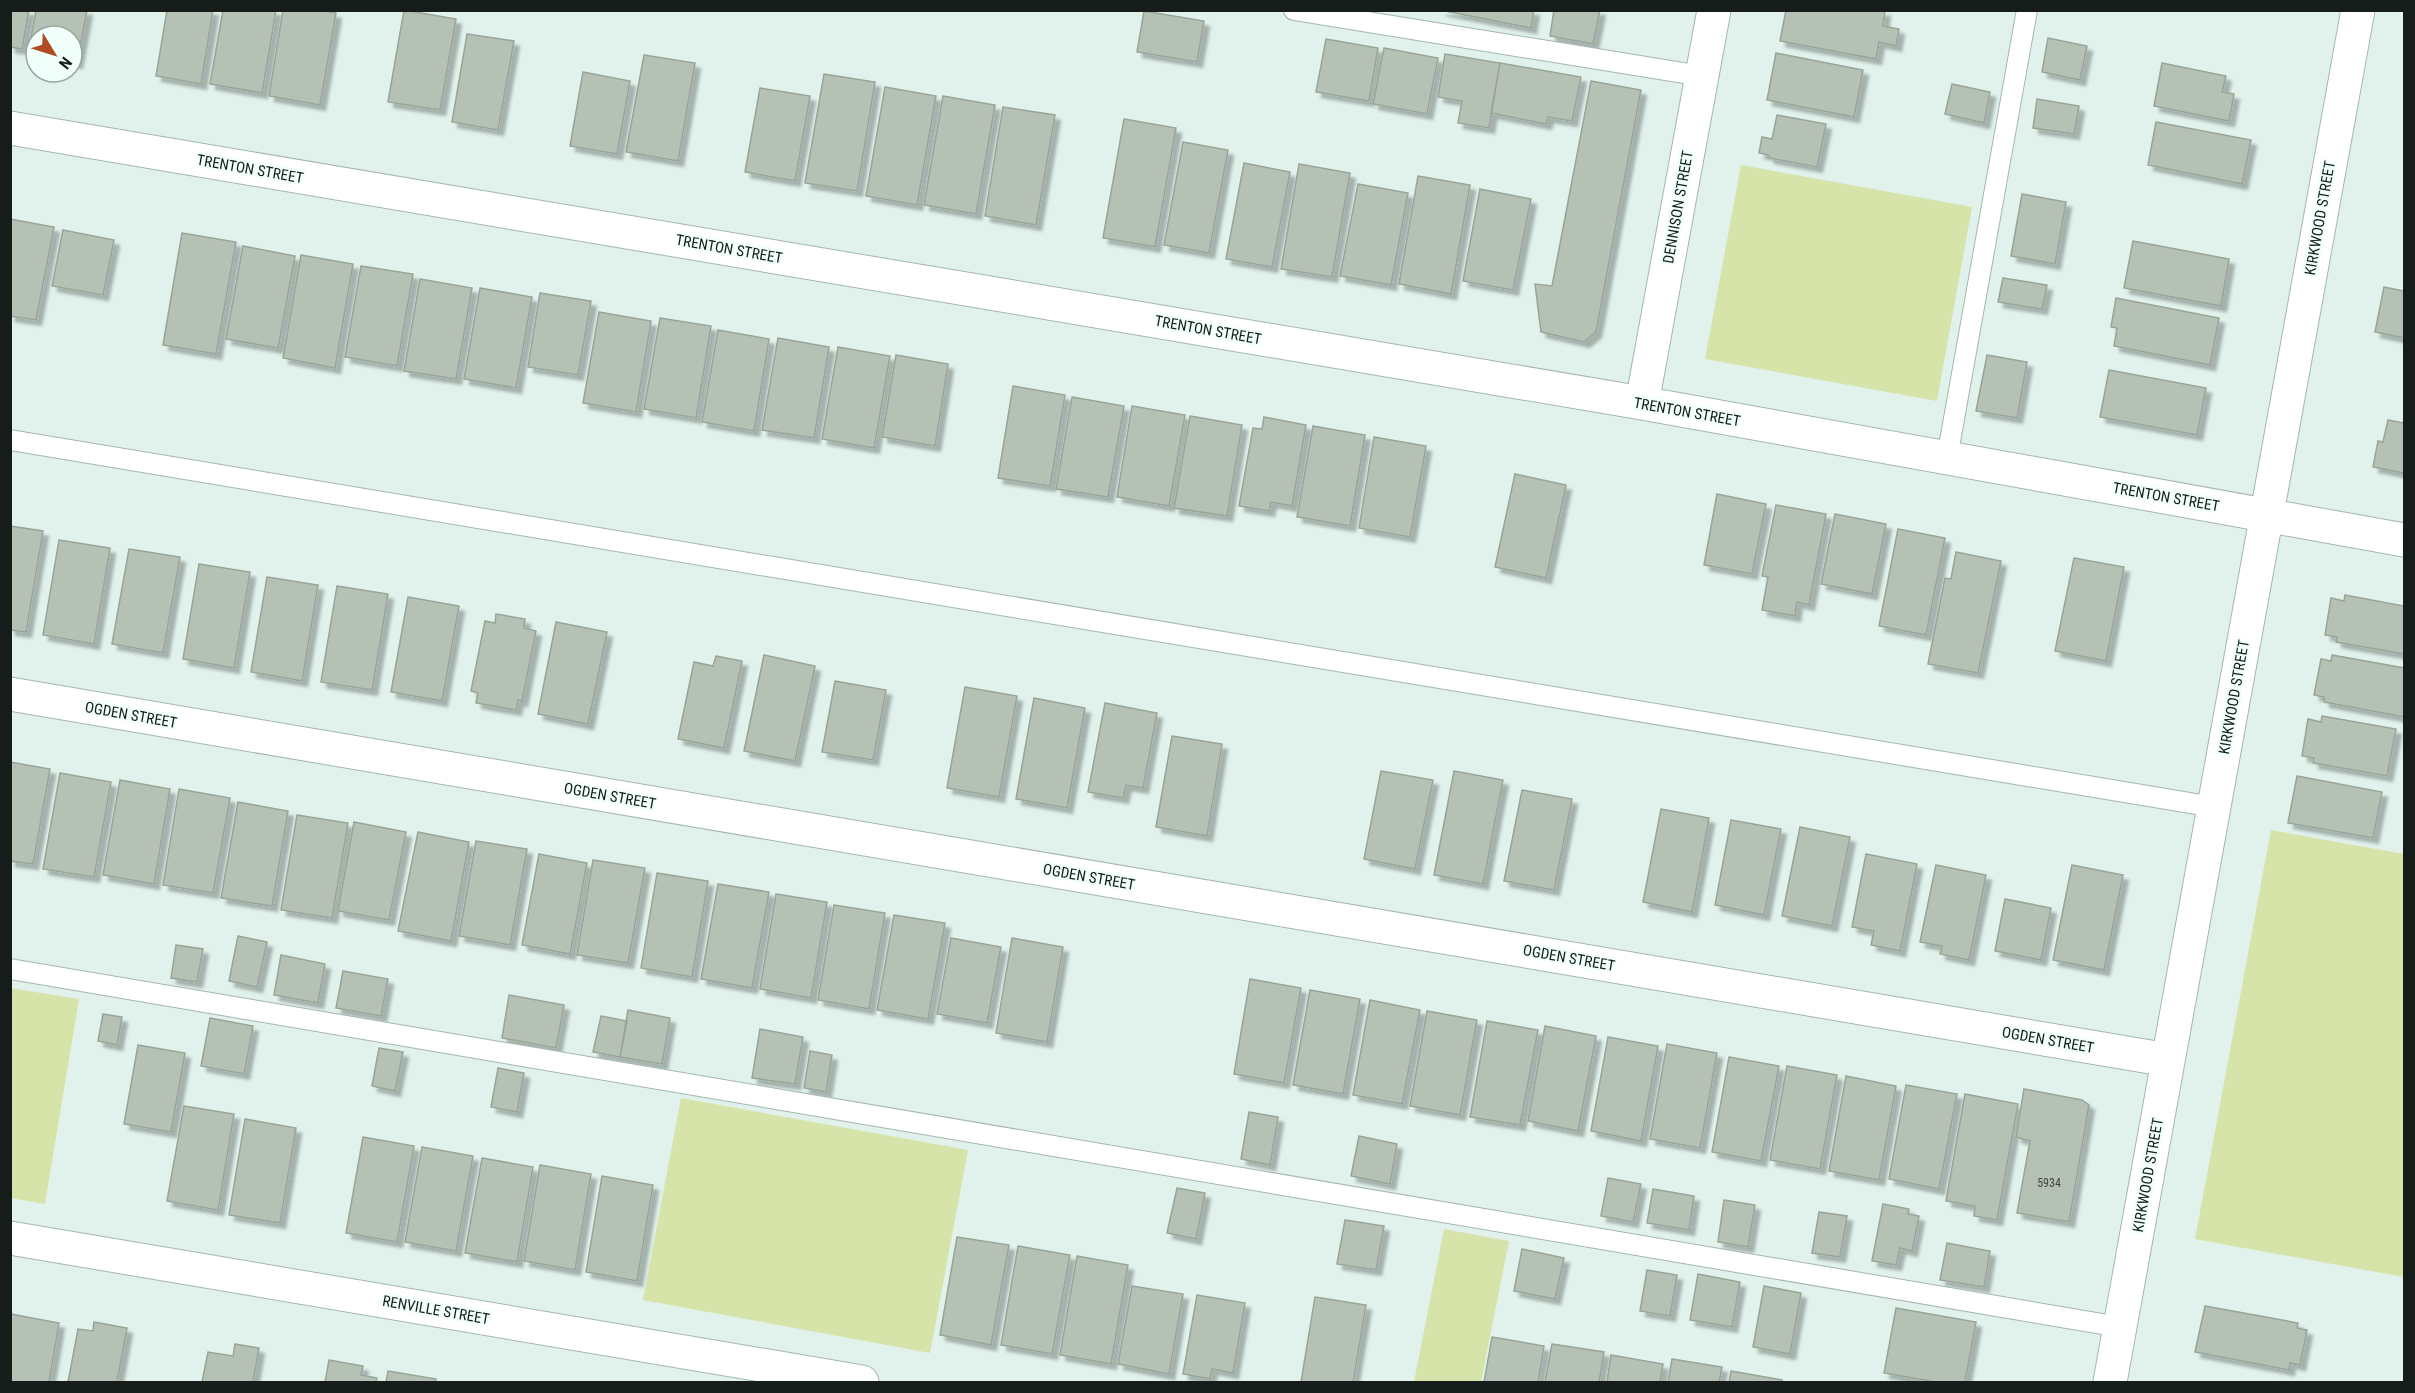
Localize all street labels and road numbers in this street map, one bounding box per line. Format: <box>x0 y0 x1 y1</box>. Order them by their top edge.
street label: DENNISON STREET <box>1659 149 1697 265</box>
street label: TRENTON STREET <box>195 151 305 187</box>
street label: KIRKWOOD STREET <box>2301 159 2339 277</box>
street label: TRENTON STREET <box>674 231 784 267</box>
street label: TRENTON STREET <box>1153 312 1263 348</box>
street label: TRENTON STREET <box>1632 394 1742 430</box>
street label: TRENTON STREET <box>2111 479 2221 515</box>
street label: KIRKWOOD STREET <box>2215 638 2253 756</box>
street label: OGDEN STREET <box>84 698 179 732</box>
street label: OGDEN STREET <box>563 779 658 813</box>
street label: OGDEN STREET <box>1042 860 1137 894</box>
street label: OGDEN STREET <box>1522 941 1617 975</box>
street label: OGDEN STREET <box>2001 1023 2096 1057</box>
street label: KIRKWOOD STREET <box>2129 1116 2167 1234</box>
street label: RENVILLE STREET <box>381 1292 491 1328</box>

